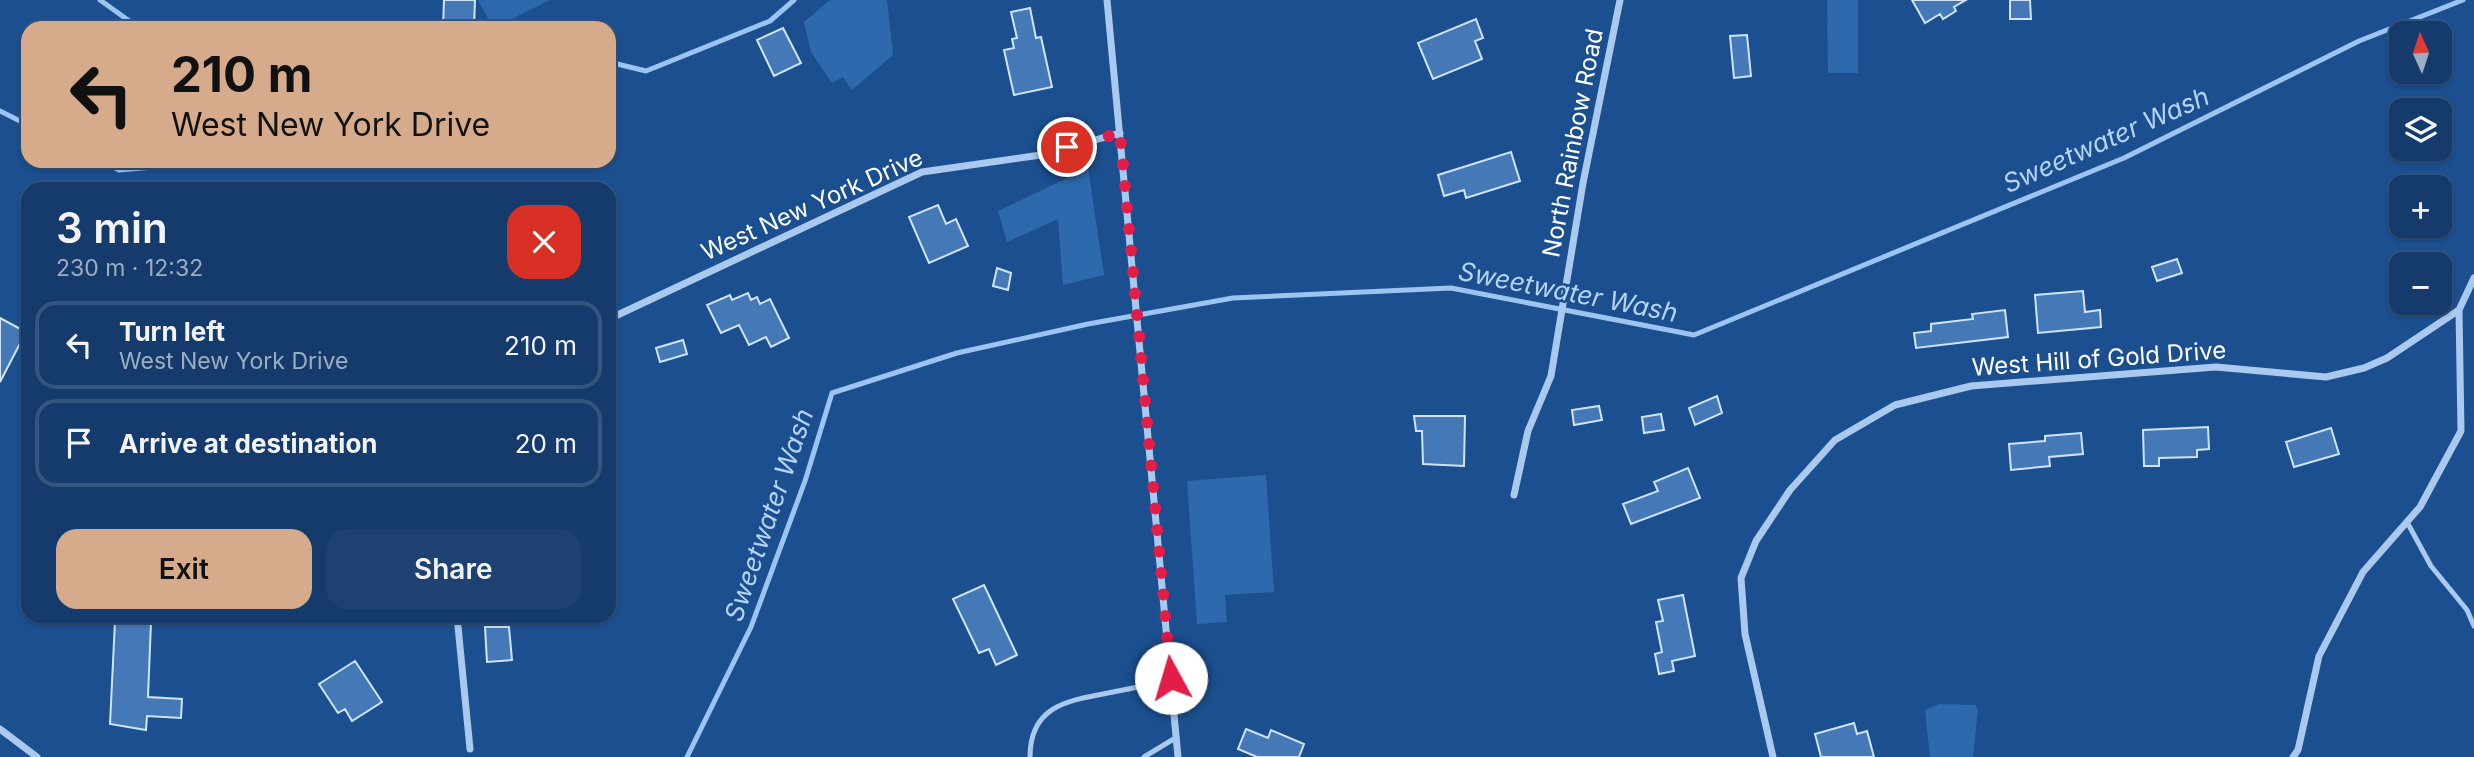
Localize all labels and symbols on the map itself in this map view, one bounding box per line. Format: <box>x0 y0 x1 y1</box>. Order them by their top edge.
north arrow <box>2389 21 2452 84</box>
street label: North Rainbow Road <box>1536 26 1609 260</box>
water label: Sweetwater Wash <box>1998 80 2214 199</box>
pin <box>1037 117 1097 177</box>
street label: West New York Drive <box>697 143 927 266</box>
water label: Sweetwater Wash <box>1456 255 1680 328</box>
street label: West Hill of Gold Drive <box>1971 335 2227 382</box>
water label: Sweetwater Wash <box>718 404 819 625</box>
position arrow <box>1134 641 1208 715</box>

